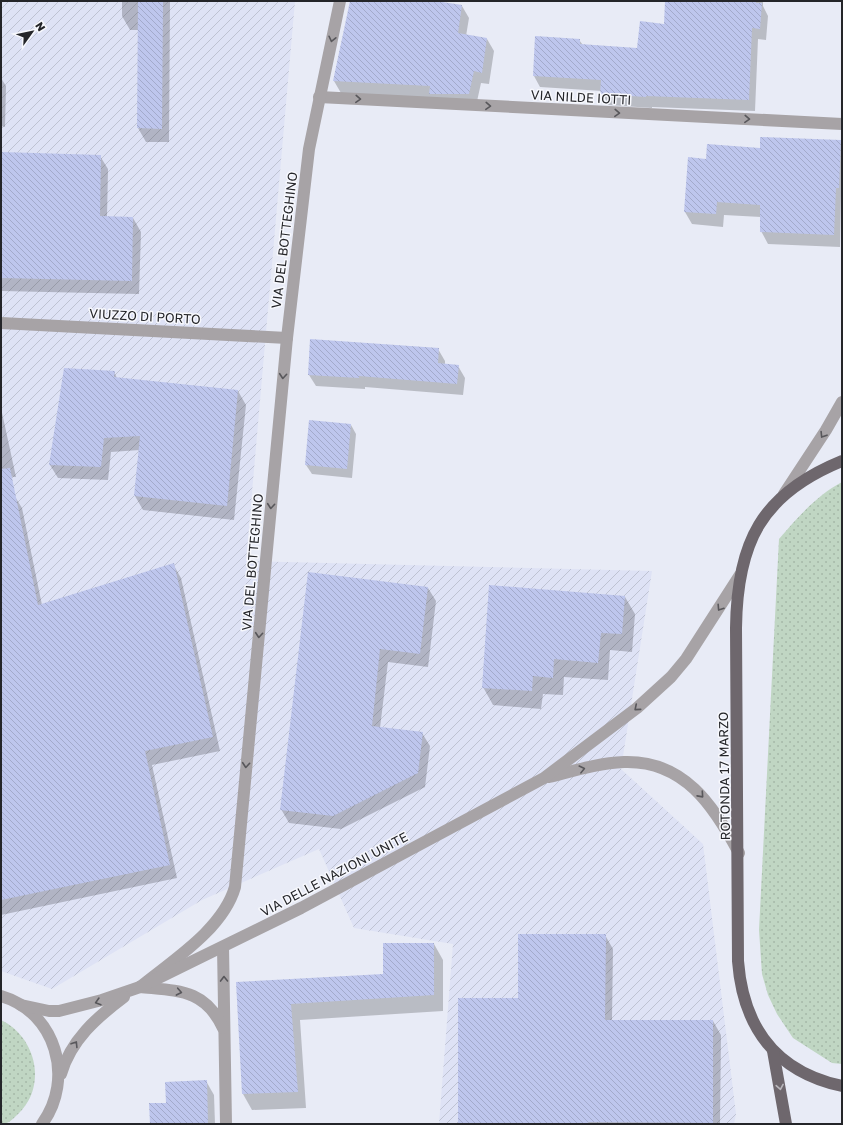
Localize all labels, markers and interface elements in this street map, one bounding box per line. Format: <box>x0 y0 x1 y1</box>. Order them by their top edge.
north arrow <box>12 12 52 52</box>
text: N <box>33 19 49 33</box>
one-way arrow <box>328 36 336 42</box>
street label: VIA NILDE IOTTI <box>530 86 632 108</box>
one-way arrow <box>355 94 361 103</box>
one-way arrow <box>485 101 491 110</box>
one-way arrow <box>614 108 620 117</box>
one-way arrow <box>744 115 750 124</box>
street label: VIA DEL BOTTEGHINO <box>268 171 300 309</box>
street label: VIUZZO DI PORTO <box>89 305 201 327</box>
one-way arrow <box>279 373 288 379</box>
one-way arrow <box>820 431 827 438</box>
street label: VIA DEL BOTTEGHINO <box>238 493 266 631</box>
one-way arrow <box>267 503 276 509</box>
one-way arrow <box>717 604 724 611</box>
one-way arrow <box>254 632 263 638</box>
one-way arrow <box>634 703 642 710</box>
street label: ROTONDA 17 MARZO <box>715 711 733 841</box>
one-way arrow <box>242 762 251 768</box>
one-way arrow <box>578 765 585 773</box>
one-way arrow <box>697 790 704 798</box>
street label: VIA DELLE NAZIONI UNITE <box>258 828 410 920</box>
one-way arrow <box>219 976 228 982</box>
one-way arrow <box>176 987 182 995</box>
one-way arrow <box>94 997 101 1006</box>
one-way arrow <box>71 1041 78 1048</box>
one-way arrow <box>775 1084 783 1091</box>

